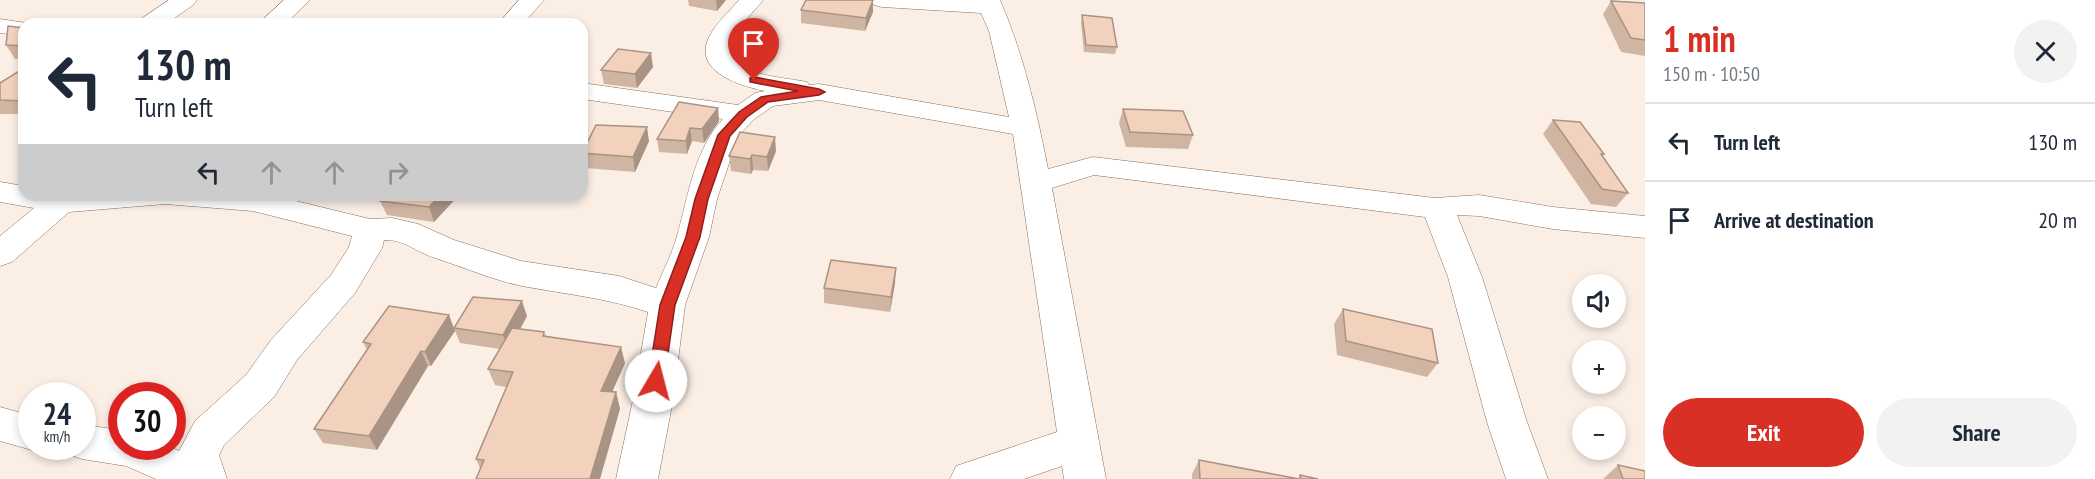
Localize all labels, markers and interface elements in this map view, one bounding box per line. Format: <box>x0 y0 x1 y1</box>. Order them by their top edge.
text: 1 min <box>1663 15 1736 62</box>
pin <box>728 18 779 80</box>
button: close <box>2014 20 2077 83</box>
icon: arrive <box>737 27 770 60</box>
text: 130 m <box>135 37 232 92</box>
icon: left <box>36 42 114 120</box>
text: 150 m · 10:50 <box>1663 61 1760 87</box>
text: Turn left <box>135 90 213 124</box>
icon: left <box>1663 126 1696 159</box>
text: Turn left <box>1714 128 1780 156</box>
text: 130 m <box>2028 128 2077 156</box>
icon: left <box>192 156 225 189</box>
icon: ahead <box>255 156 288 189</box>
icon: ahead <box>318 156 351 189</box>
icon: right <box>381 156 414 189</box>
icon: arrive <box>1663 204 1696 237</box>
text: Arrive at destination <box>1714 206 1874 234</box>
text: 20 m <box>2038 206 2077 234</box>
map controls <box>1572 274 1626 460</box>
button: sound <box>1572 274 1626 328</box>
button: + <box>1572 340 1626 394</box>
position arrow <box>624 349 688 413</box>
speed limit sign: 30 <box>108 382 186 460</box>
text: 24 <box>43 394 71 433</box>
button: Exit <box>1663 398 1864 467</box>
button: Share <box>1876 398 2077 467</box>
button: − <box>1572 406 1626 460</box>
text: km/h <box>44 427 70 446</box>

